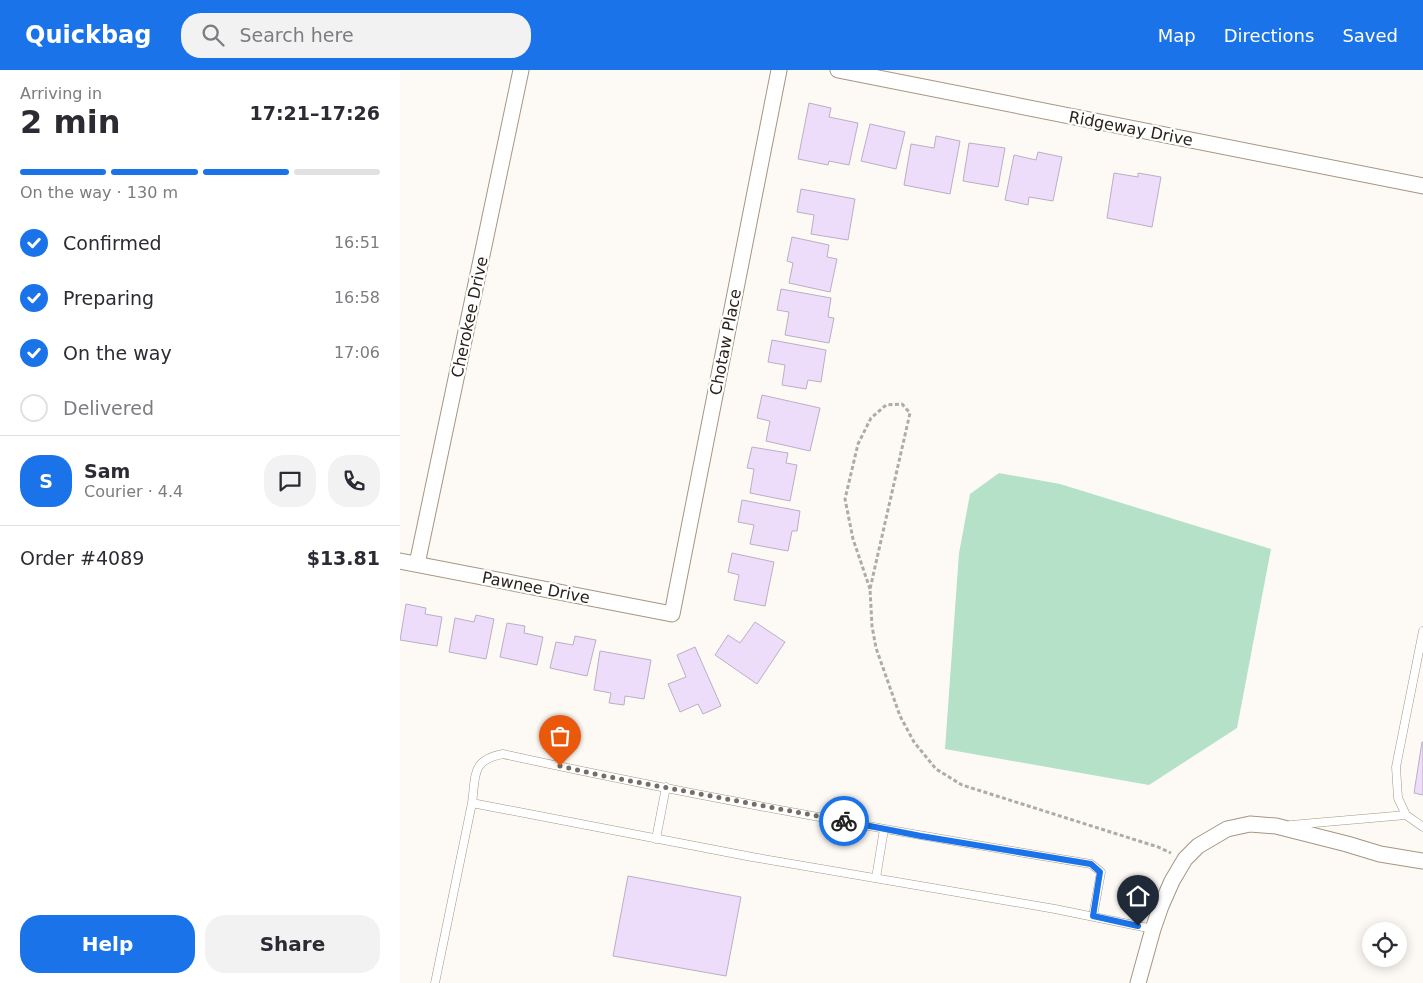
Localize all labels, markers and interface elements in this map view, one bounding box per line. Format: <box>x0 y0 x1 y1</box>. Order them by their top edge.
search box <box>181 13 531 58</box>
text: Quickbag <box>25 21 151 49</box>
icon: search <box>199 21 227 49</box>
text: Search here <box>239 24 354 46</box>
text: Map <box>1158 25 1196 46</box>
text: Directions <box>1224 25 1314 46</box>
text: Saved <box>1342 25 1398 46</box>
text: Arriving in <box>20 84 102 103</box>
text: 17:21–17:26 <box>250 102 380 124</box>
text: 2 min <box>20 103 121 141</box>
street label: Ridgeway Drive <box>1067 107 1194 150</box>
text: On the way · 130 m <box>20 183 178 202</box>
icon: check <box>20 229 48 257</box>
text: Confirmed <box>63 232 162 254</box>
text: 16:51 <box>334 233 380 252</box>
street label: Cherokee Drive <box>447 255 492 379</box>
icon: check <box>20 284 48 312</box>
text: Preparing <box>63 287 154 309</box>
street label: Chotaw Place <box>706 287 745 397</box>
text: 16:58 <box>334 288 380 307</box>
icon: check <box>20 339 48 367</box>
text: On the way <box>63 342 172 364</box>
text: 17:06 <box>334 343 380 362</box>
text: Delivered <box>63 397 154 419</box>
button: chat <box>264 455 316 507</box>
button: phone <box>328 455 380 507</box>
text: Sam <box>84 460 130 482</box>
text: S <box>39 470 53 492</box>
text: Courier · 4.4 <box>84 482 183 501</box>
text: Order #4089 <box>20 547 144 569</box>
text: $13.81 <box>307 547 380 569</box>
street label: Pawnee Drive <box>480 568 591 607</box>
pin <box>539 715 581 766</box>
icon: bag <box>546 722 574 750</box>
courier <box>819 796 869 846</box>
icon: bike <box>830 807 858 835</box>
pin <box>1117 875 1159 926</box>
icon: home <box>1124 882 1152 910</box>
button: Help <box>20 915 195 973</box>
button: Share <box>205 915 380 973</box>
map controls <box>1362 922 1407 967</box>
button: locate <box>1362 922 1407 967</box>

